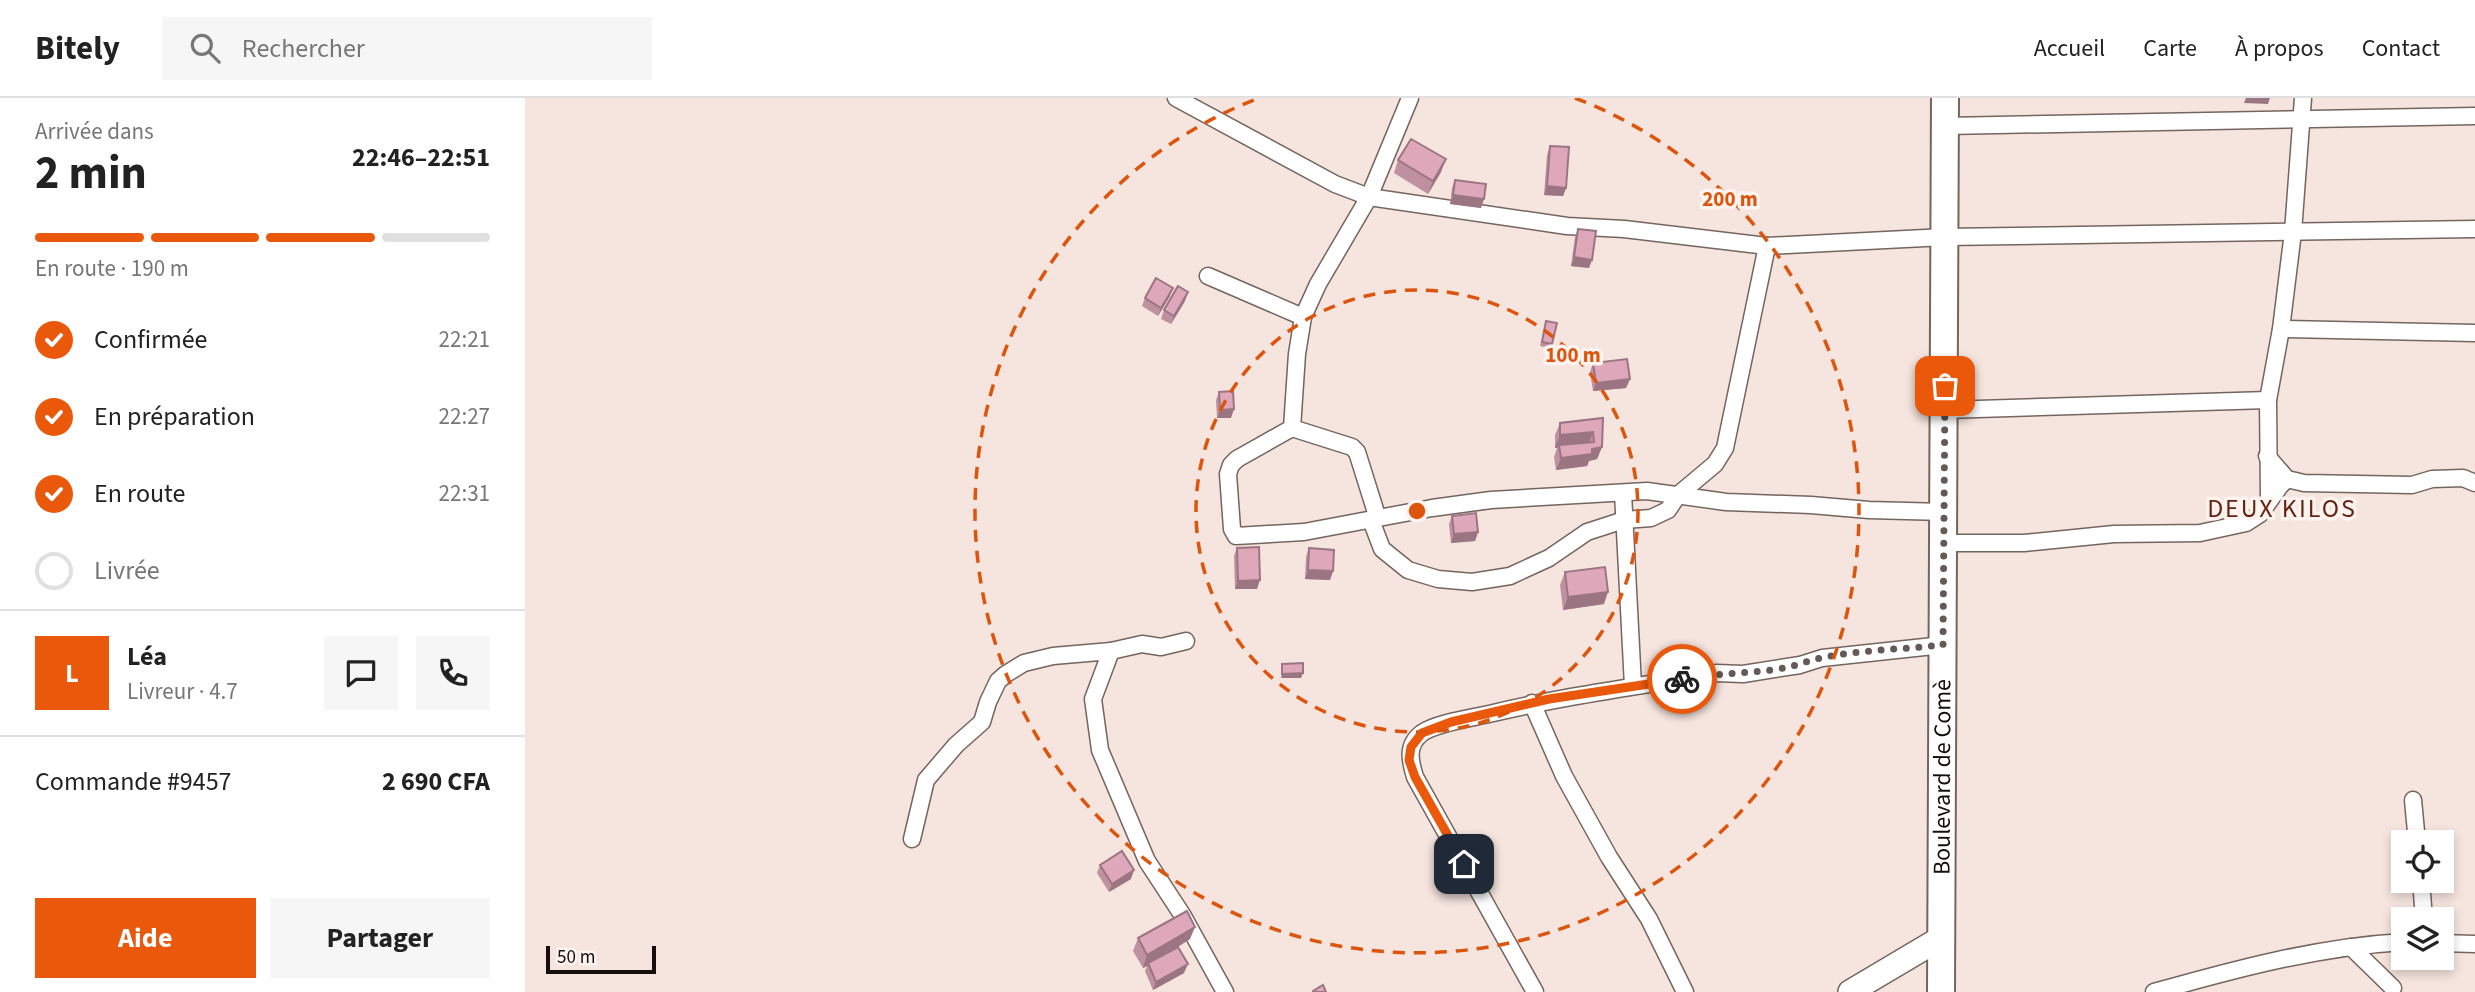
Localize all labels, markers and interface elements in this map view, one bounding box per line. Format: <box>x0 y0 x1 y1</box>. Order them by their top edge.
search box <box>162 17 652 80</box>
text: Bitely <box>35 25 120 72</box>
icon: search <box>186 29 224 67</box>
text: Rechercher <box>242 30 365 67</box>
text: Accueil <box>2034 31 2105 66</box>
text: Carte <box>2143 31 2197 66</box>
text: À propos <box>2235 31 2324 66</box>
text: Contact <box>2362 31 2440 66</box>
text: Arrivée dans <box>35 115 154 148</box>
text: 22:46–22:51 <box>352 139 490 176</box>
text: 2 min <box>35 141 147 206</box>
text: 200 m <box>1702 184 1758 214</box>
text: En route · 190 m <box>35 252 189 285</box>
icon: check <box>35 321 73 359</box>
text: Confirmée <box>94 321 208 358</box>
text: 22:21 <box>439 323 490 356</box>
text: 100 m <box>1545 340 1601 370</box>
pin <box>1915 356 1975 416</box>
icon: bag <box>1926 367 1964 405</box>
icon: check <box>35 398 73 436</box>
text: En préparation <box>94 398 255 435</box>
text: 22:27 <box>439 400 490 433</box>
icon: check <box>35 475 73 513</box>
text: En route <box>94 475 185 512</box>
text: 22:31 <box>439 477 490 510</box>
district label: DEUX KILOS <box>2207 490 2357 527</box>
centre of rings <box>1405 499 1429 523</box>
text: Livrée <box>94 552 160 589</box>
button: chat <box>324 636 398 710</box>
button: phone <box>416 636 490 710</box>
text: Léa <box>127 638 167 675</box>
courier <box>1647 644 1717 714</box>
text: L <box>65 655 79 692</box>
icon: bike <box>1663 660 1701 698</box>
text: Livreur · 4.7 <box>127 675 238 708</box>
street label: Boulevard de Comè <box>1924 679 1960 875</box>
text: Commande #9457 <box>35 763 232 800</box>
text: 2 690 CFA <box>382 763 490 800</box>
map controls <box>2391 830 2454 970</box>
button: locate <box>2391 830 2454 893</box>
pin <box>1434 834 1494 894</box>
icon: home <box>1445 845 1483 883</box>
button: Aide <box>35 898 256 978</box>
button: Partager <box>270 898 490 978</box>
button: layers <box>2391 907 2454 970</box>
scale bar <box>546 943 656 975</box>
text: 50 m <box>557 944 595 971</box>

